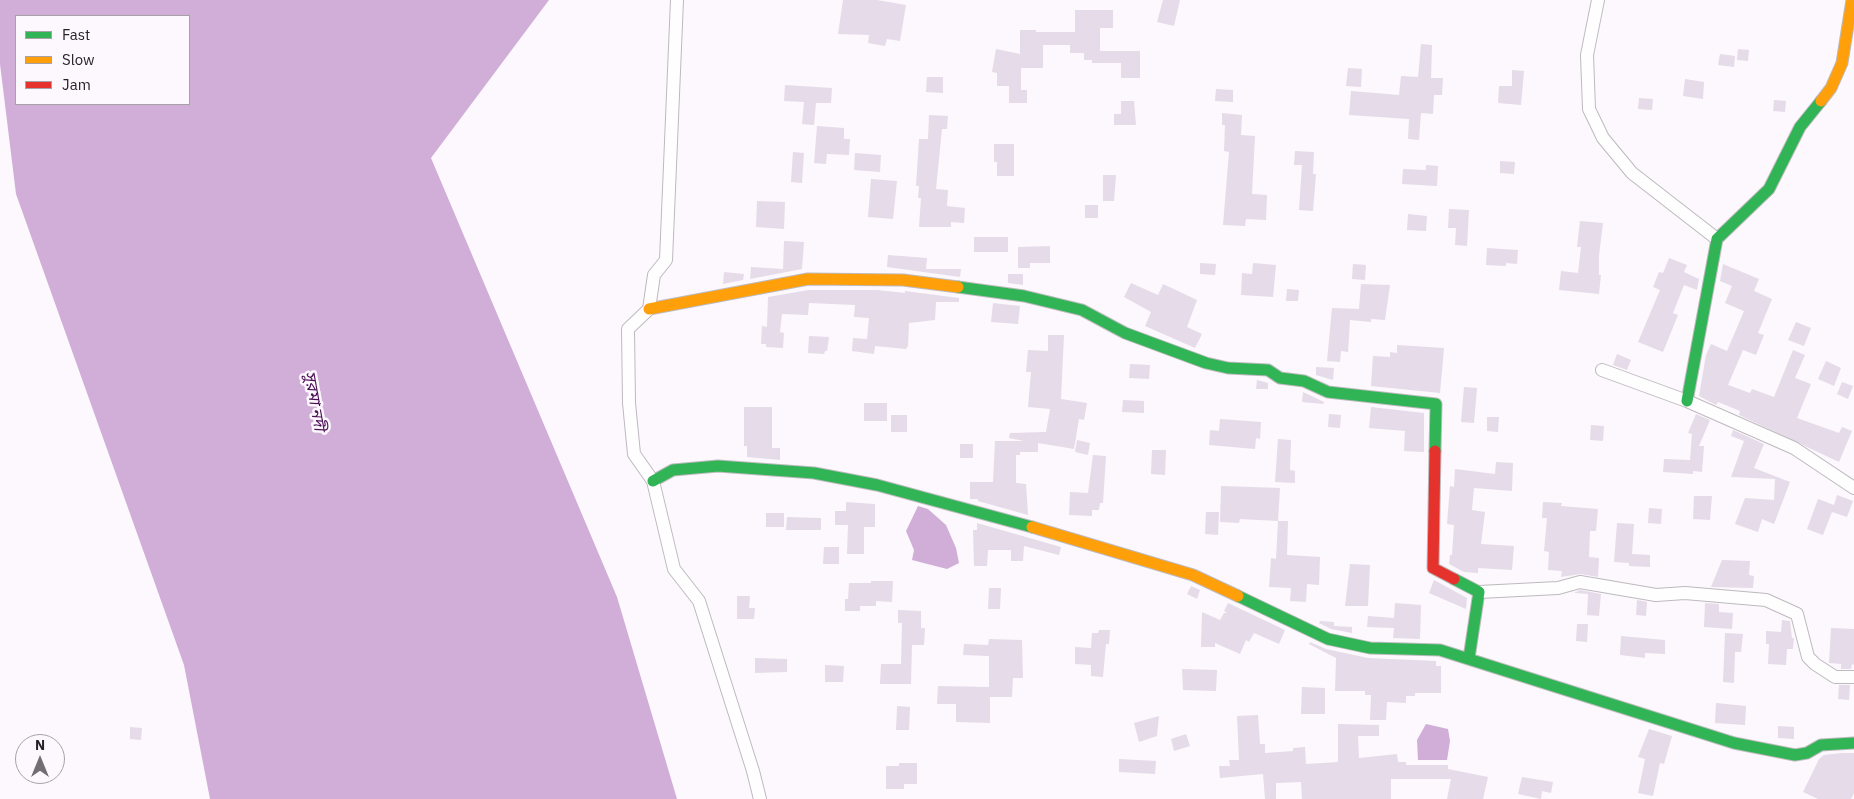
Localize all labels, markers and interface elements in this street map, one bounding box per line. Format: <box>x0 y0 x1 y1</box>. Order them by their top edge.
legend <box>15 15 190 105</box>
text: Fast <box>62 25 90 44</box>
text: Slow <box>62 50 95 69</box>
text: Jam <box>62 75 91 94</box>
water label: সুরমা নদী <box>299 370 329 432</box>
north arrow <box>15 734 65 784</box>
text: N <box>35 736 45 754</box>

